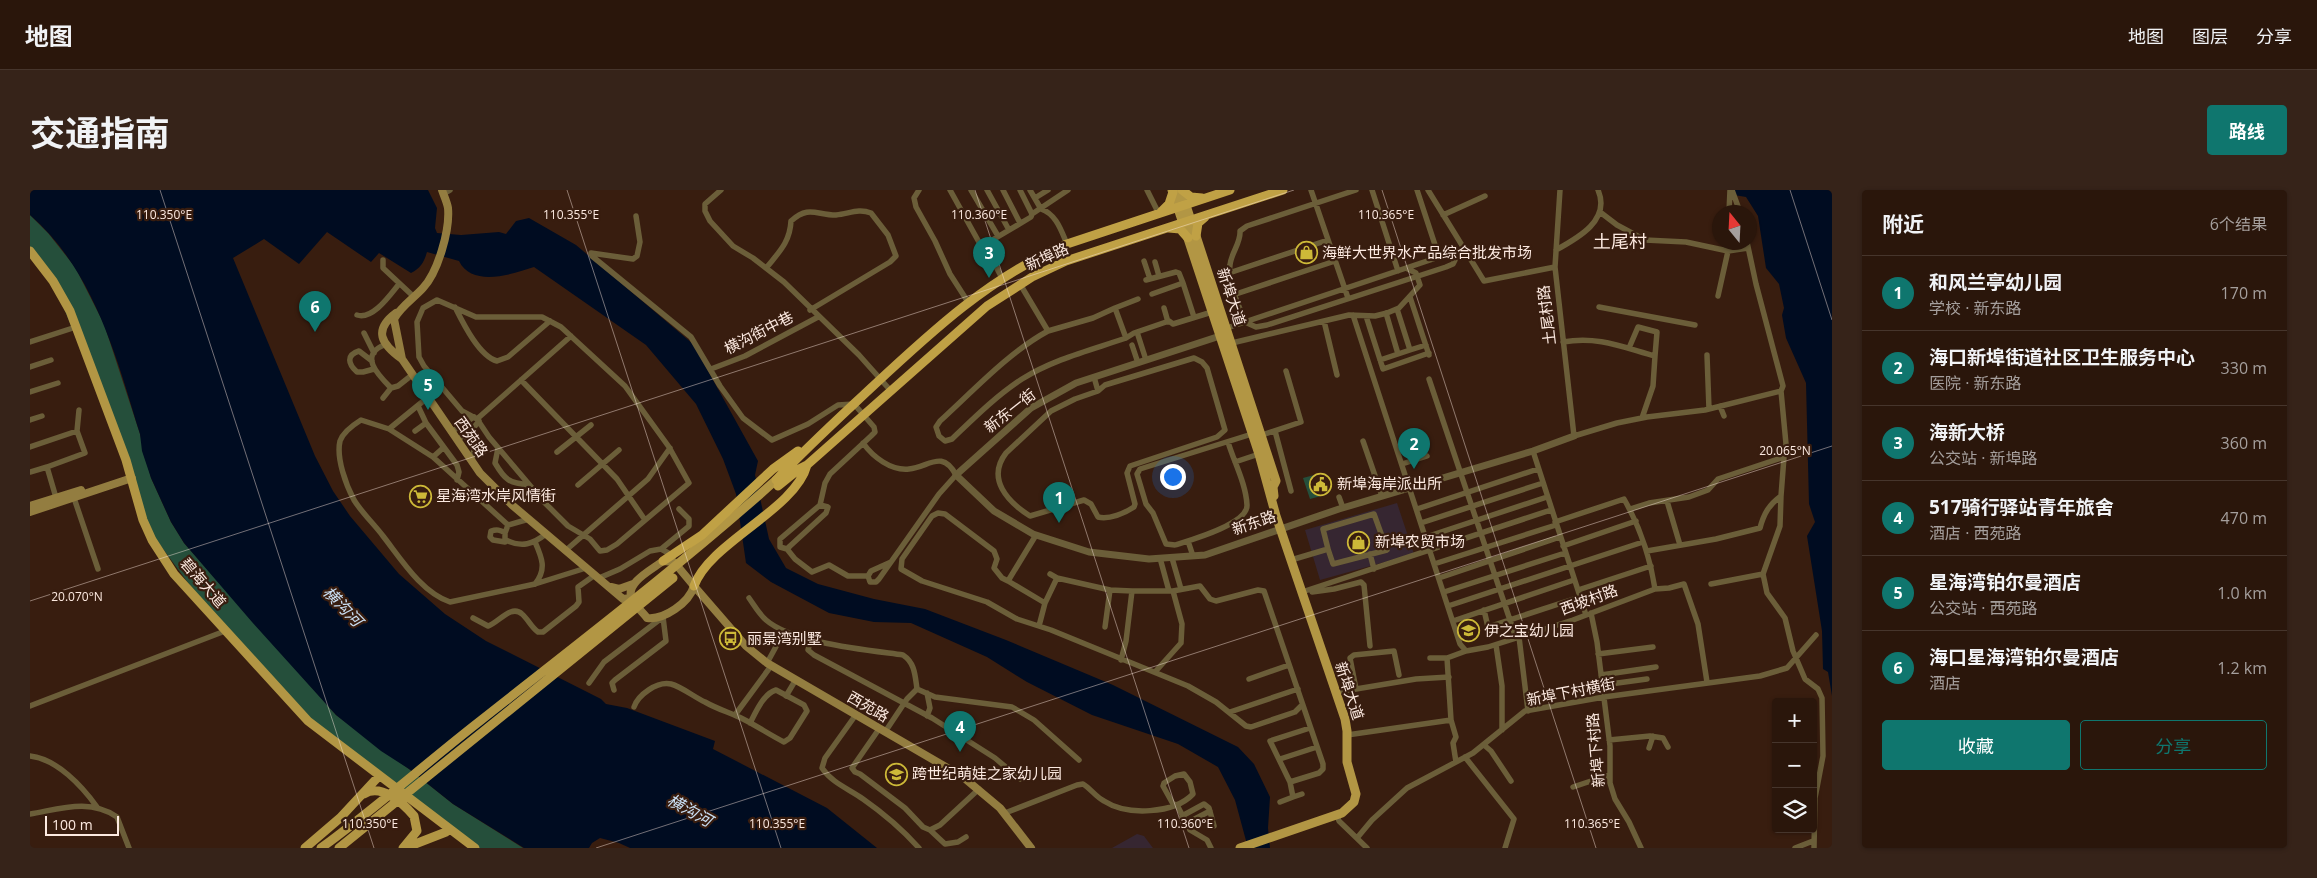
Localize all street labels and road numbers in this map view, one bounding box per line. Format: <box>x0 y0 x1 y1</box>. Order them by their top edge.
street label: 新埠路 <box>1022 238 1071 274</box>
street label: 新埠大道 <box>1213 265 1251 328</box>
street label: 土尾村路 <box>1532 284 1560 346</box>
street label: 横沟街中巷 <box>721 306 797 358</box>
street label: 新东一街 <box>980 384 1039 437</box>
street label: 西苑路 <box>451 412 493 461</box>
street label: 新东路 <box>1229 505 1278 539</box>
street label: 碧海大道 <box>177 553 231 612</box>
street label: 西坡村路 <box>1557 579 1620 619</box>
street label: 新埠大道 <box>1331 659 1369 722</box>
street label: 新埠下村横街 <box>1525 673 1617 709</box>
street label: 西苑路 <box>844 686 893 726</box>
street label: 新埠下村路 <box>1582 712 1608 788</box>

